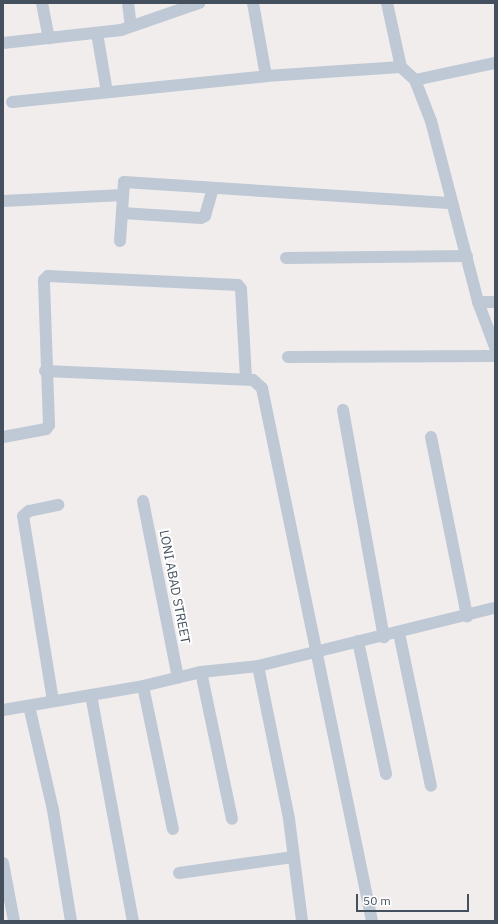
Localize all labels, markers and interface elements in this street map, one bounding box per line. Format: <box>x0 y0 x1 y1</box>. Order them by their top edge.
street label: LONI ABAD STREET <box>155 529 193 645</box>
scale bar <box>358 886 471 912</box>
text: 50 m <box>363 893 391 908</box>

